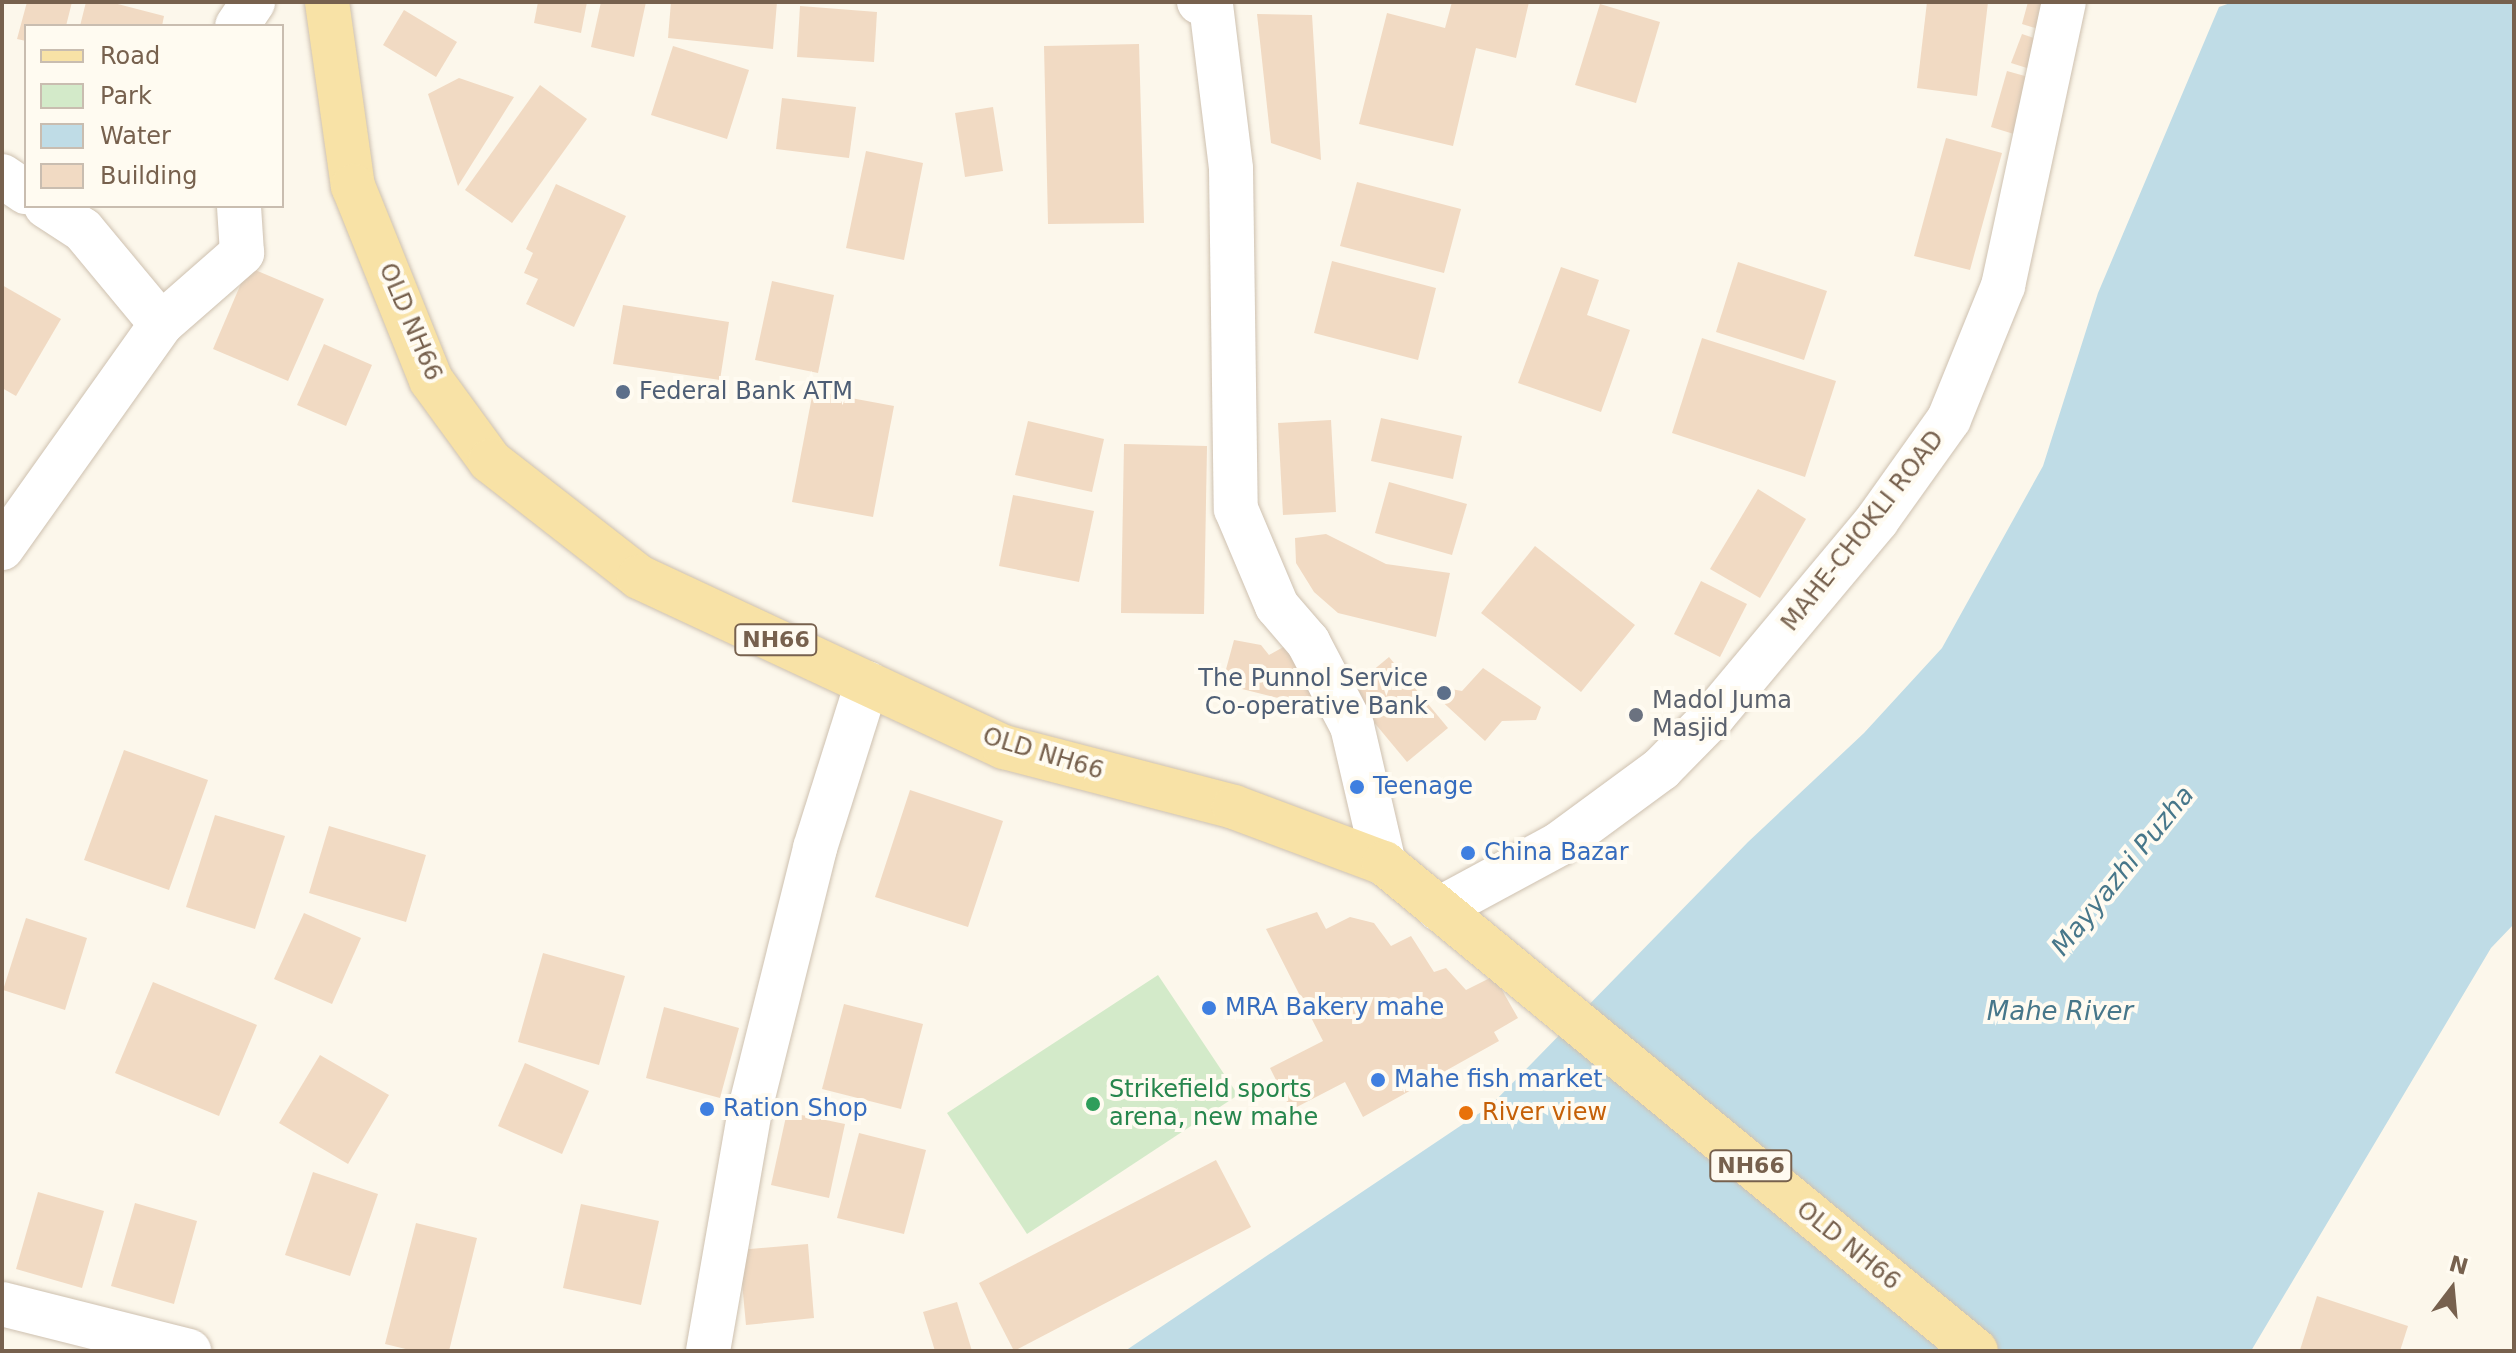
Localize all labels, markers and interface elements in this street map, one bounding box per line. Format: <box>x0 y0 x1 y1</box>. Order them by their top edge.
legend <box>24 24 284 208</box>
text: Road <box>100 42 160 70</box>
text: Park <box>100 82 152 110</box>
text: Water <box>100 122 171 150</box>
text: Building <box>100 162 197 190</box>
street label: OLD NH66 <box>372 259 448 385</box>
place label: Federal Bank ATM <box>639 378 853 406</box>
marker: Federal Bank ATM <box>614 383 632 401</box>
street label: MAHE-CHOKLI ROAD <box>1776 425 1950 637</box>
road number: NH66 <box>734 622 818 658</box>
place label: The Punnol Service Co-operative Bank <box>1198 665 1428 721</box>
marker: The Punnol Service Co-operative Bank <box>1435 684 1453 702</box>
place label: Madol Juma Masjid <box>1652 687 1792 743</box>
marker: Madol Juma Masjid <box>1627 706 1645 724</box>
street label: OLD NH66 <box>979 722 1107 786</box>
place label: Teenage <box>1373 773 1473 801</box>
marker: Teenage <box>1348 778 1366 796</box>
water label: Mayyazhi Puzha <box>2045 780 2201 962</box>
place label: China Bazar <box>1484 839 1629 867</box>
marker: China Bazar <box>1459 844 1477 862</box>
place label: MRA Bakery mahe <box>1225 994 1444 1022</box>
water label: Mahe River <box>1987 996 2133 1028</box>
marker: MRA Bakery mahe <box>1200 999 1218 1017</box>
place label: Mahe fish market <box>1394 1066 1603 1094</box>
marker: Mahe fish market <box>1369 1071 1387 1089</box>
place label: Strikefield sports arena, new mahe <box>1109 1076 1318 1132</box>
place label: Ration Shop <box>723 1095 868 1123</box>
marker: Strikefield sports arena, new mahe <box>1084 1095 1102 1113</box>
place label: River view <box>1482 1099 1607 1127</box>
marker: Ration Shop <box>698 1100 716 1118</box>
marker: River view <box>1457 1104 1475 1122</box>
road number: NH66 <box>1709 1148 1793 1184</box>
street label: OLD NH66 <box>1790 1196 1906 1296</box>
north arrow <box>2412 1249 2492 1329</box>
text: N <box>2446 1251 2471 1280</box>

